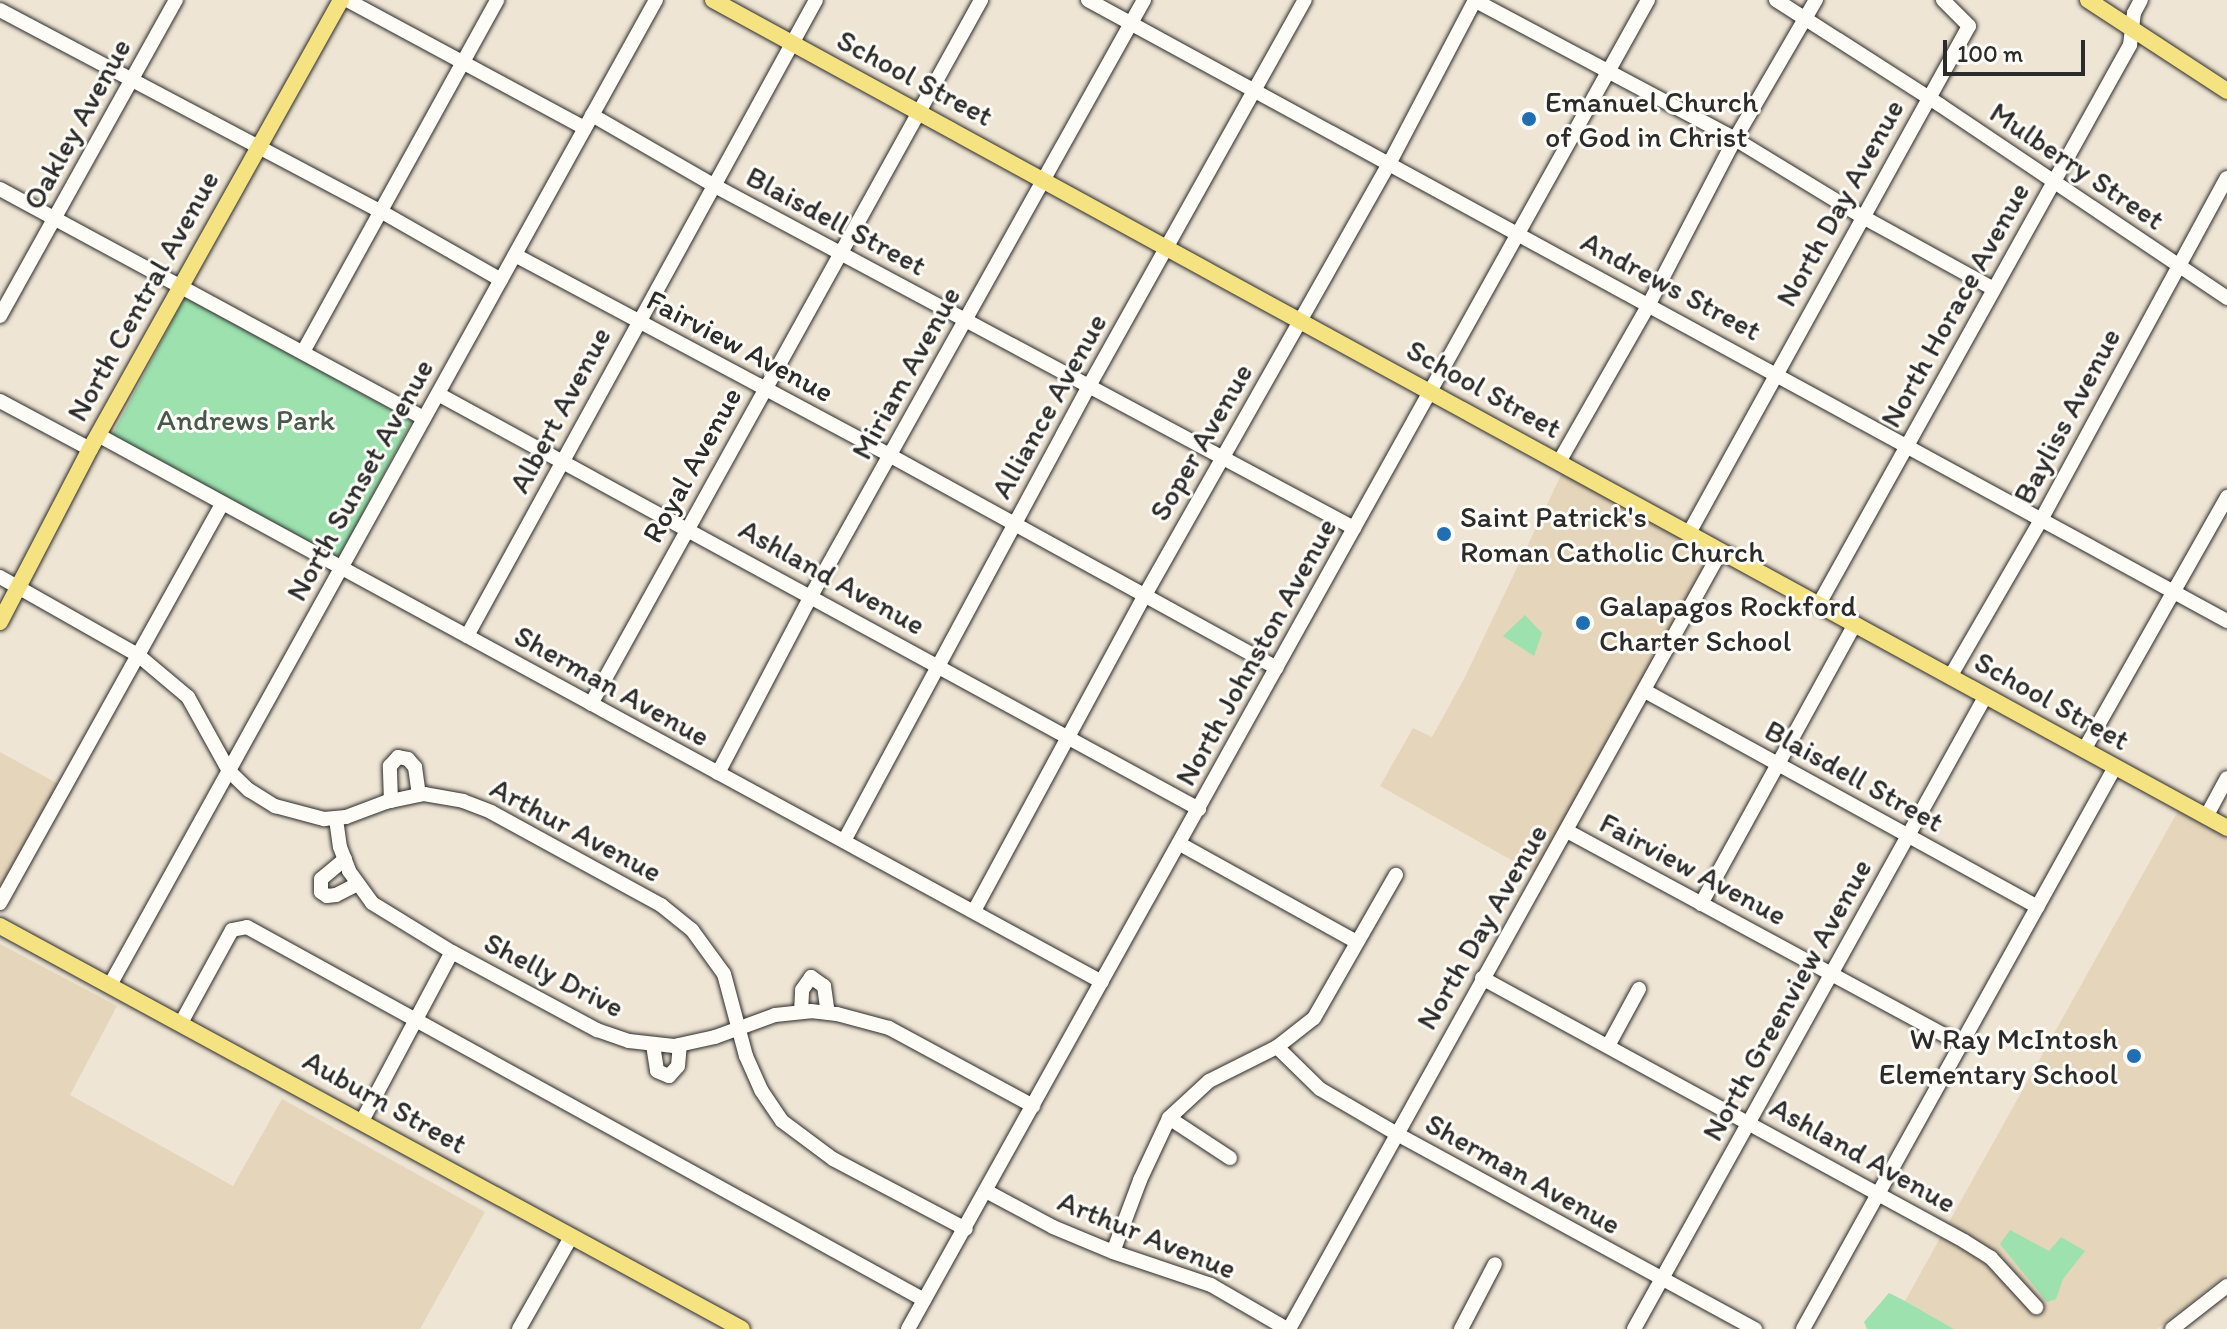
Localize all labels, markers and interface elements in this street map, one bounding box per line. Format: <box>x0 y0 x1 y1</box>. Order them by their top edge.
street label: School Street <box>831 22 999 134</box>
scale bar <box>1947 24 2089 74</box>
street label: Oakley Avenue <box>15 32 139 216</box>
text: 100 m <box>1957 39 2023 68</box>
place label: Emanuel Church of God in Christ <box>1545 84 1758 154</box>
street label: North Day Avenue <box>1768 93 1912 313</box>
street label: Mulberry Street <box>1983 94 2171 238</box>
marker: Emanuel Church of God in Christ <box>1520 110 1538 128</box>
street label: Blaisdell Street <box>740 159 932 283</box>
street label: North Central Avenue <box>60 165 226 427</box>
street label: North Horace Avenue <box>1873 177 2037 433</box>
street label: Andrews Street <box>1575 224 1767 348</box>
street label: Miriam Avenue <box>844 281 968 465</box>
street label: Fairview Avenue <box>640 282 840 410</box>
street label: Alliance Avenue <box>984 308 1114 504</box>
street label: Albert Avenue <box>502 321 618 499</box>
street label: Bayliss Avenue <box>2006 323 2128 509</box>
street label: School Street <box>1400 332 1568 446</box>
street label: North Sunset Avenue <box>278 353 442 607</box>
street label: Soper Avenue <box>1142 358 1260 526</box>
street label: Royal Avenue <box>635 381 749 549</box>
park label: Andrews Park <box>157 402 335 438</box>
place label: Saint Patrick's Roman Catholic Church <box>1460 499 1763 570</box>
street label: Ashland Avenue <box>733 511 931 643</box>
street label: North Johnston Avenue <box>1168 512 1344 792</box>
marker: Saint Patrick's Roman Catholic Church <box>1435 525 1453 543</box>
place label: Galapagos Rockford Charter School <box>1599 588 1857 658</box>
marker: Galapagos Rockford Charter School <box>1574 614 1592 632</box>
street label: Sherman Avenue <box>509 618 715 754</box>
street label: School Street <box>1968 644 2136 758</box>
street label: Blaisdell Street <box>1759 712 1949 840</box>
street label: Arthur Avenue <box>485 770 667 890</box>
street label: Fairview Avenue <box>1593 805 1793 933</box>
street label: North Day Avenue <box>1409 818 1555 1036</box>
street label: North Greenview Avenue <box>1695 853 1879 1147</box>
street label: Shelly Drive <box>478 924 630 1026</box>
place label: W Ray McIntosh Elementary School <box>1879 1021 2118 1092</box>
street label: Auburn Street <box>297 1042 473 1162</box>
marker: W Ray McIntosh Elementary School <box>2125 1047 2143 1065</box>
street label: Ashland Avenue <box>1764 1089 1962 1221</box>
street label: Sherman Avenue <box>1420 1106 1626 1242</box>
street label: Arthur Avenue <box>1053 1183 1241 1287</box>

